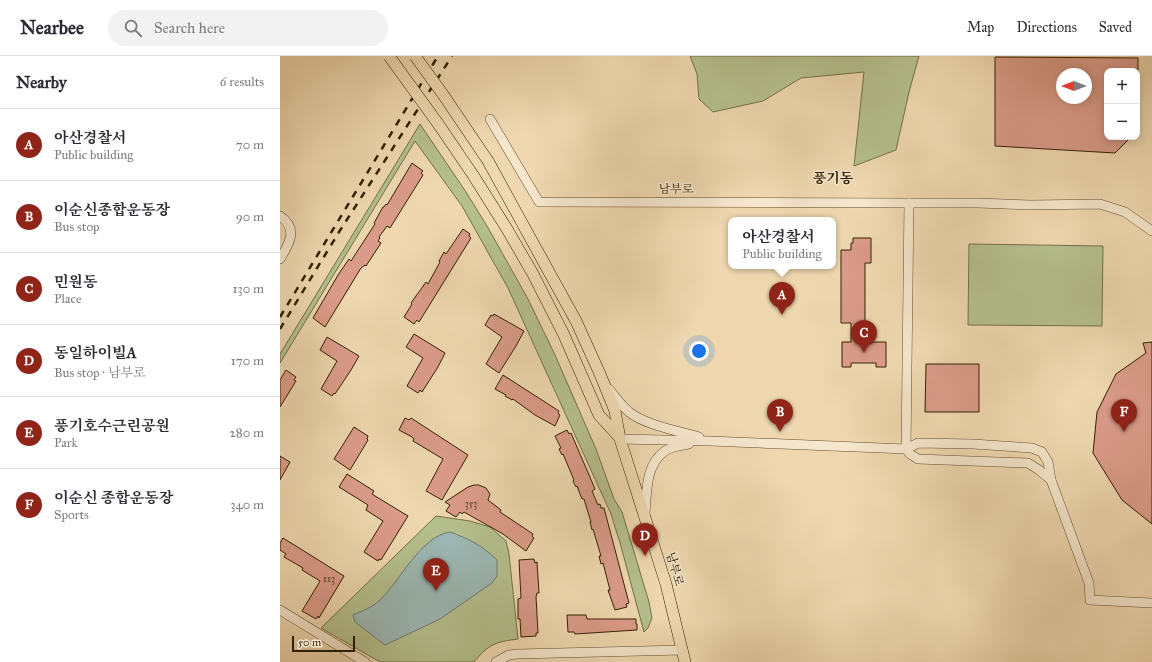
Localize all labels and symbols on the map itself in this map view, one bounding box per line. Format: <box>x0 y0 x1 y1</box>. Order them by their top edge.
north arrow <box>1056 68 1092 104</box>
district label: 풍기동 <box>813 170 854 187</box>
street label: 남부로 <box>659 182 694 196</box>
pin: A <box>769 282 795 315</box>
pin: C <box>851 320 877 353</box>
your location <box>689 341 709 361</box>
pin: B <box>767 399 793 432</box>
pin: F <box>1111 399 1137 432</box>
house number: 353 <box>465 498 477 510</box>
pin: D <box>632 523 658 556</box>
street label: 남부로 <box>663 550 687 588</box>
pin: E <box>423 558 449 591</box>
house number: 113 <box>323 573 335 585</box>
scale bar <box>292 634 355 653</box>

